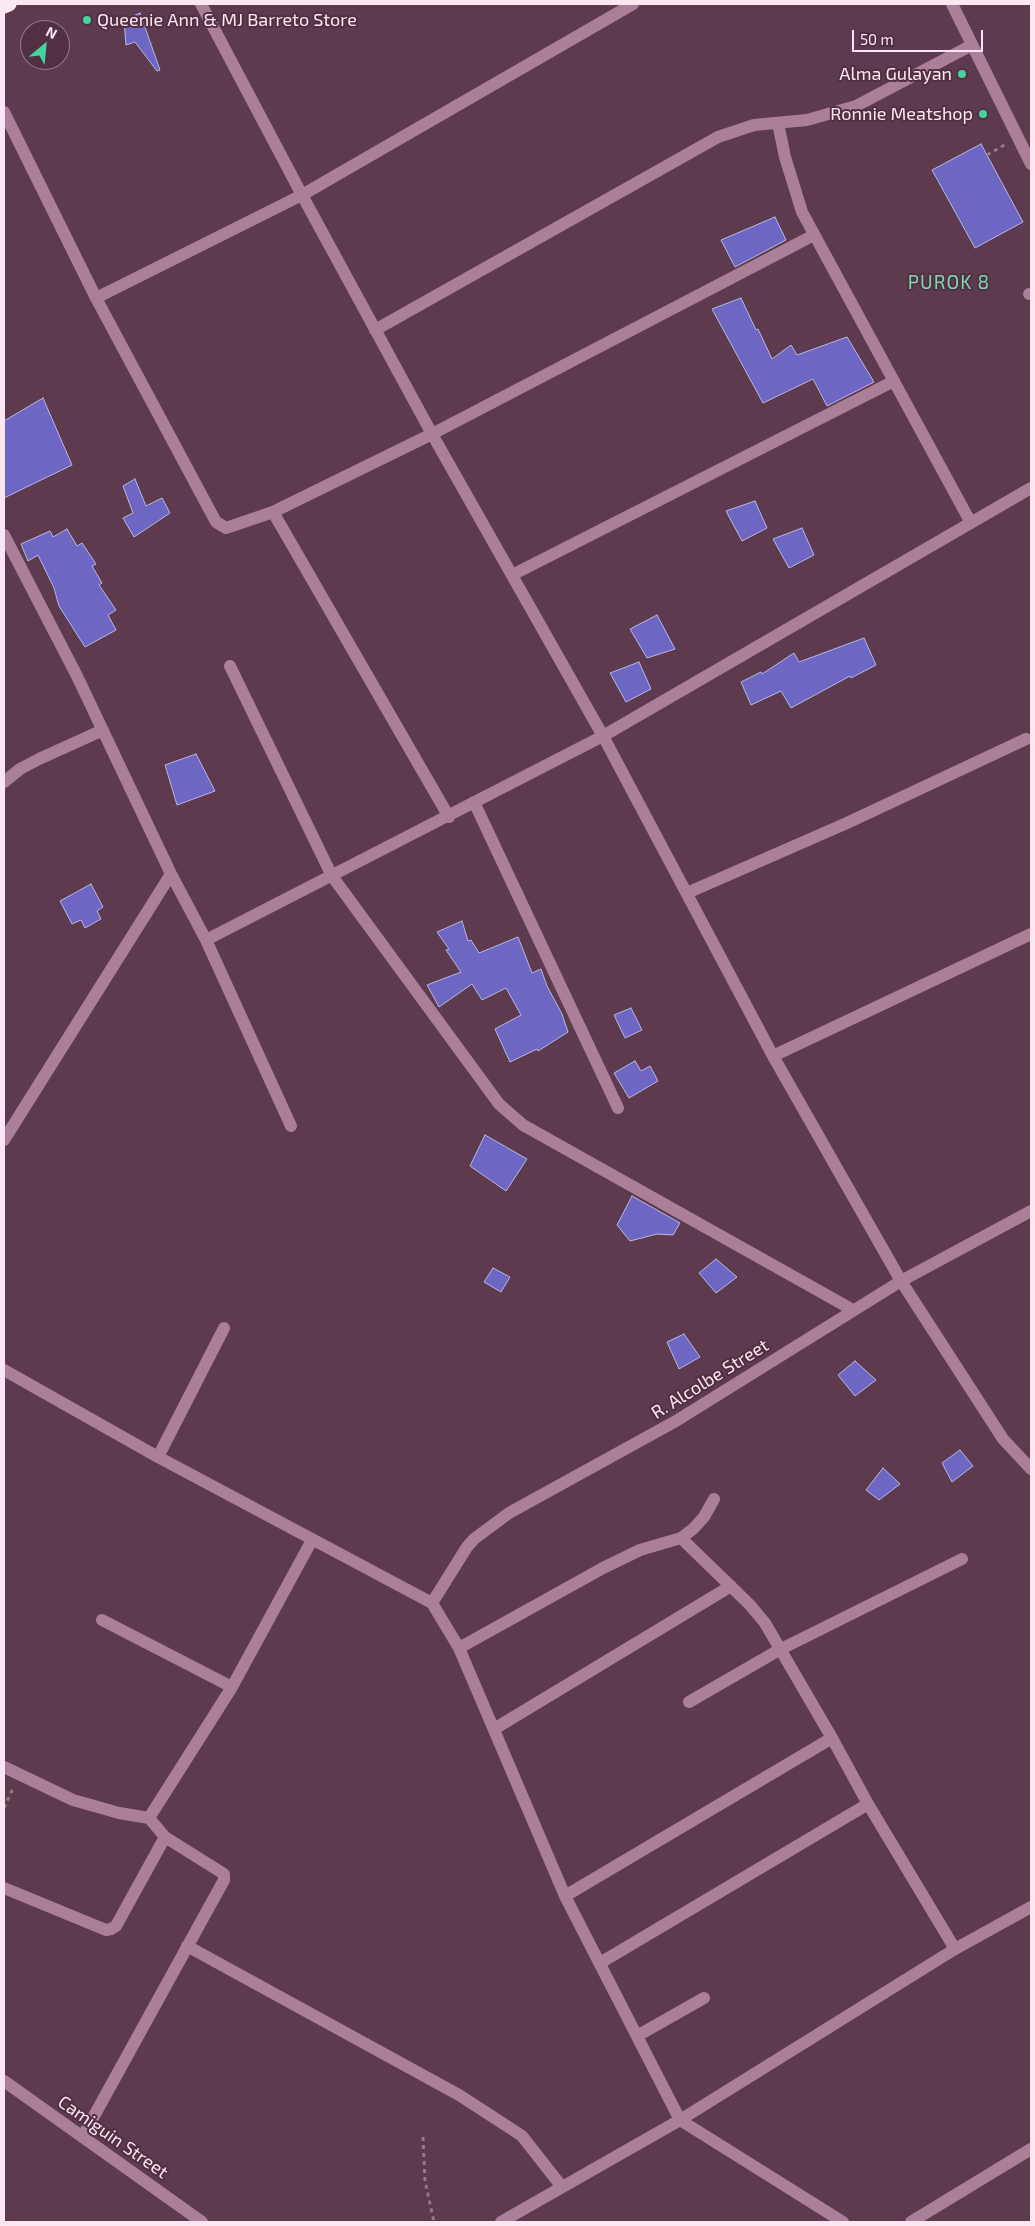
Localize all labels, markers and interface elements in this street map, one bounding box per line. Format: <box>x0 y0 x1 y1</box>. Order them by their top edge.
place label: Queenie Ann & MJ Barreto Store <box>97 9 357 31</box>
marker: Queenie Ann & MJ Barreto Store <box>81 14 93 26</box>
north arrow <box>20 20 70 70</box>
scale bar <box>855 20 986 52</box>
text: N <box>43 22 60 42</box>
text: 50 m <box>860 30 894 48</box>
place label: Alma Gulayan <box>839 63 952 85</box>
marker: Alma Gulayan <box>956 68 968 80</box>
place label: Ronnie Meatshop <box>830 103 973 125</box>
marker: Ronnie Meatshop <box>977 108 989 120</box>
district label: PUROK 8 <box>907 272 991 294</box>
street label: R. Alcolbe Street <box>647 1334 773 1424</box>
street label: Camiguin Street <box>54 2091 172 2183</box>

